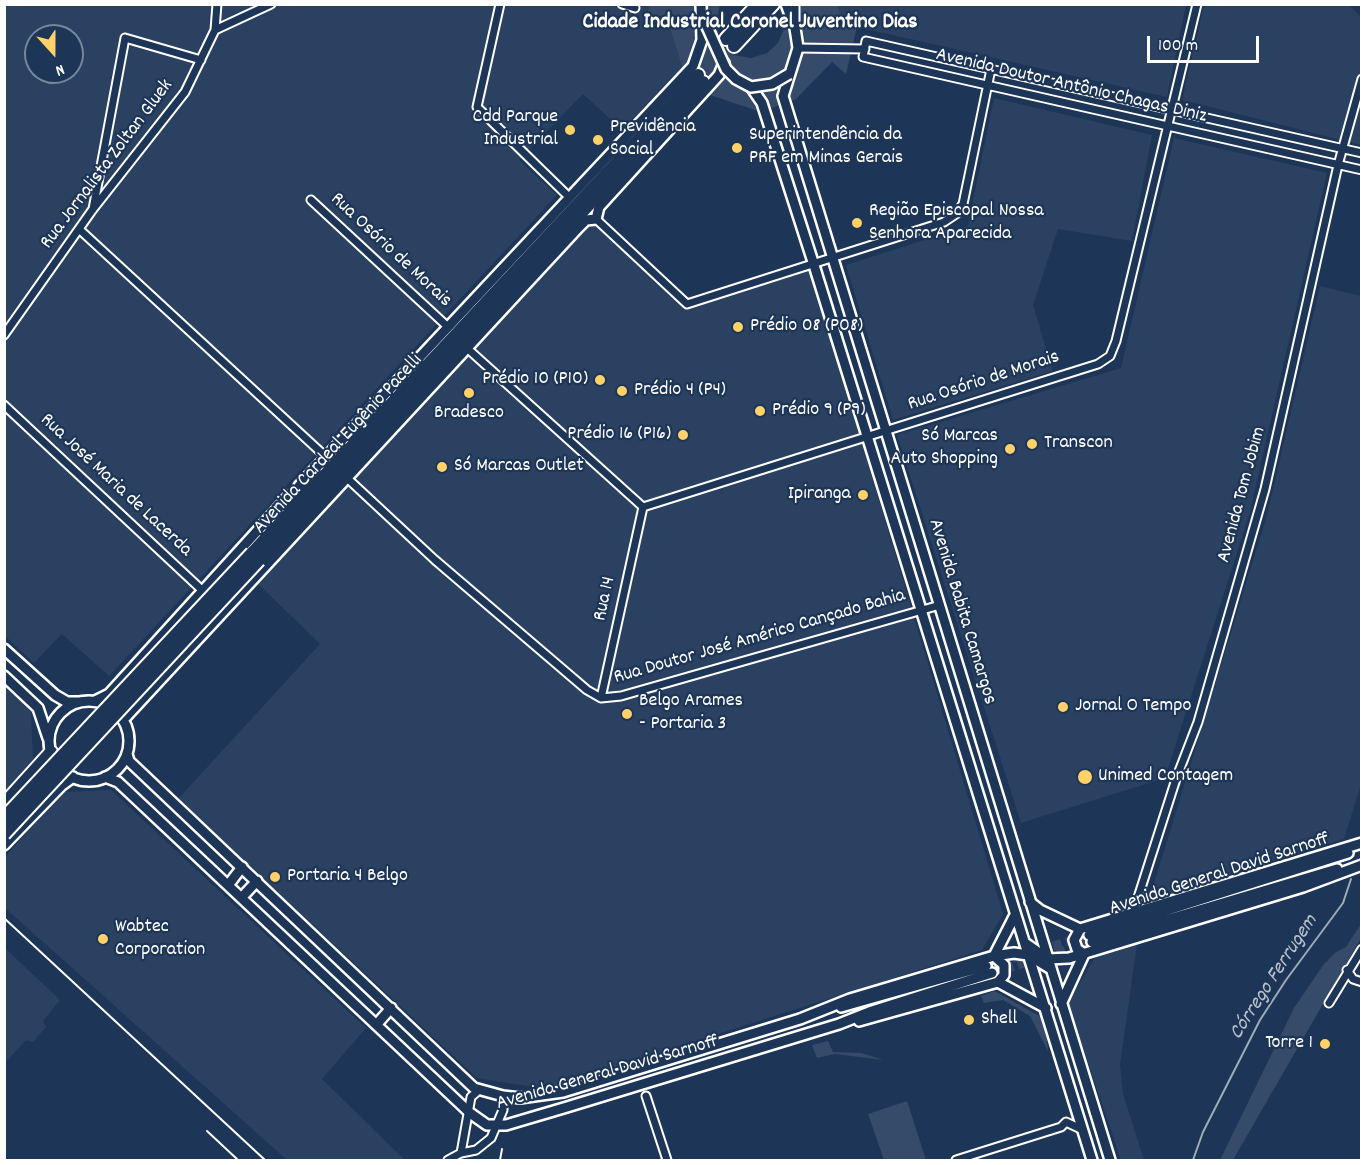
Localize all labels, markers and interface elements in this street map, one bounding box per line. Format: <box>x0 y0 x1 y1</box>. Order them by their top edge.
district label: Cidade Industrial Coronel Juventino Dias <box>583 11 917 37</box>
north arrow <box>24 24 84 84</box>
scale bar <box>1150 24 1262 62</box>
text: 100 m <box>1158 34 1198 59</box>
street label: Avenida Doutor Antônio Chagas Diniz <box>933 44 1209 130</box>
text: N <box>52 57 68 82</box>
street label: Rua Jornalista Zoltan Gluek <box>36 75 180 255</box>
place label: Cdd Parque Industrial <box>473 106 558 153</box>
place label: Previdência Social <box>610 116 696 163</box>
marker: Cdd Parque Industrial <box>563 123 577 137</box>
place label: Superintendência da PRF em Minas Gerais <box>749 124 903 171</box>
marker: Previdência Social <box>591 133 605 147</box>
marker: Superintendência da PRF em Minas Gerais <box>730 141 744 155</box>
street label: Rua Osório de Morais <box>324 188 456 314</box>
place label: Região Episcopal Nossa Senhora Aparecida <box>869 200 1044 247</box>
marker: Região Episcopal Nossa Senhora Aparecida <box>850 216 864 230</box>
place label: Prédio 08 (P08) <box>750 315 863 339</box>
marker: Prédio 08 (P08) <box>731 320 745 334</box>
street label: Rua Osório de Morais <box>905 346 1063 418</box>
street label: Avenida Cardeal Eugênio Pacelli <box>249 350 429 540</box>
place label: Prédio 10 (P10) <box>482 368 588 392</box>
marker: Prédio 10 (P10) <box>593 373 607 387</box>
place label: Prédio 4 (P4) <box>634 379 726 403</box>
marker: Prédio 4 (P4) <box>615 384 629 398</box>
marker: Bradesco <box>462 386 476 400</box>
place label: Prédio 9 (P9) <box>772 399 866 423</box>
place label: Bradesco <box>434 402 504 426</box>
marker: Prédio 9 (P9) <box>753 404 767 418</box>
street label: Rua José Maria de Lacerda <box>34 409 196 563</box>
place label: Prédio 16 (P16) <box>567 423 671 447</box>
street label: Avenida Tom Jobim <box>1213 424 1273 566</box>
place label: Só Marcas Auto Shopping <box>891 425 998 472</box>
marker: Prédio 16 (P16) <box>676 428 690 442</box>
place label: Transcon <box>1044 432 1113 456</box>
marker: Transcon <box>1025 437 1039 451</box>
marker: Só Marcas Auto Shopping <box>1003 442 1017 456</box>
place label: Só Marcas Outlet <box>454 455 584 479</box>
marker: Só Marcas Outlet <box>435 460 449 474</box>
place label: Ipiranga <box>788 483 851 507</box>
marker: Ipiranga <box>856 488 870 502</box>
street label: Avenida Babita Camargos <box>921 516 1001 708</box>
street label: Rua 14 <box>590 574 622 624</box>
street label: Rua Doutor José Américo Cançado Bahia <box>612 585 908 691</box>
place label: Belgo Arames - Portaria 3 <box>639 690 743 737</box>
place label: Jornal O Tempo <box>1075 695 1191 719</box>
marker: Jornal O Tempo <box>1056 700 1070 714</box>
marker: Belgo Arames - Portaria 3 <box>620 707 634 721</box>
place label: Unimed Contagem <box>1098 765 1233 789</box>
marker: Unimed Contagem <box>1076 768 1094 786</box>
street label: Avenida General David Sarnoff <box>1107 828 1333 922</box>
place label: Portaria 4 Belgo <box>287 865 408 889</box>
marker: Portaria 4 Belgo <box>268 870 282 884</box>
water label: Córrego Ferrugem <box>1225 911 1325 1045</box>
place label: Wabtec Corporation <box>115 916 205 963</box>
marker: Wabtec Corporation <box>96 932 110 946</box>
place label: Shell <box>981 1008 1017 1032</box>
marker: Shell <box>962 1013 976 1027</box>
street label: Avenida General David Sarnoff <box>494 1031 722 1117</box>
place label: Torre 1 <box>1265 1032 1313 1056</box>
marker: Torre 1 <box>1318 1037 1332 1051</box>

